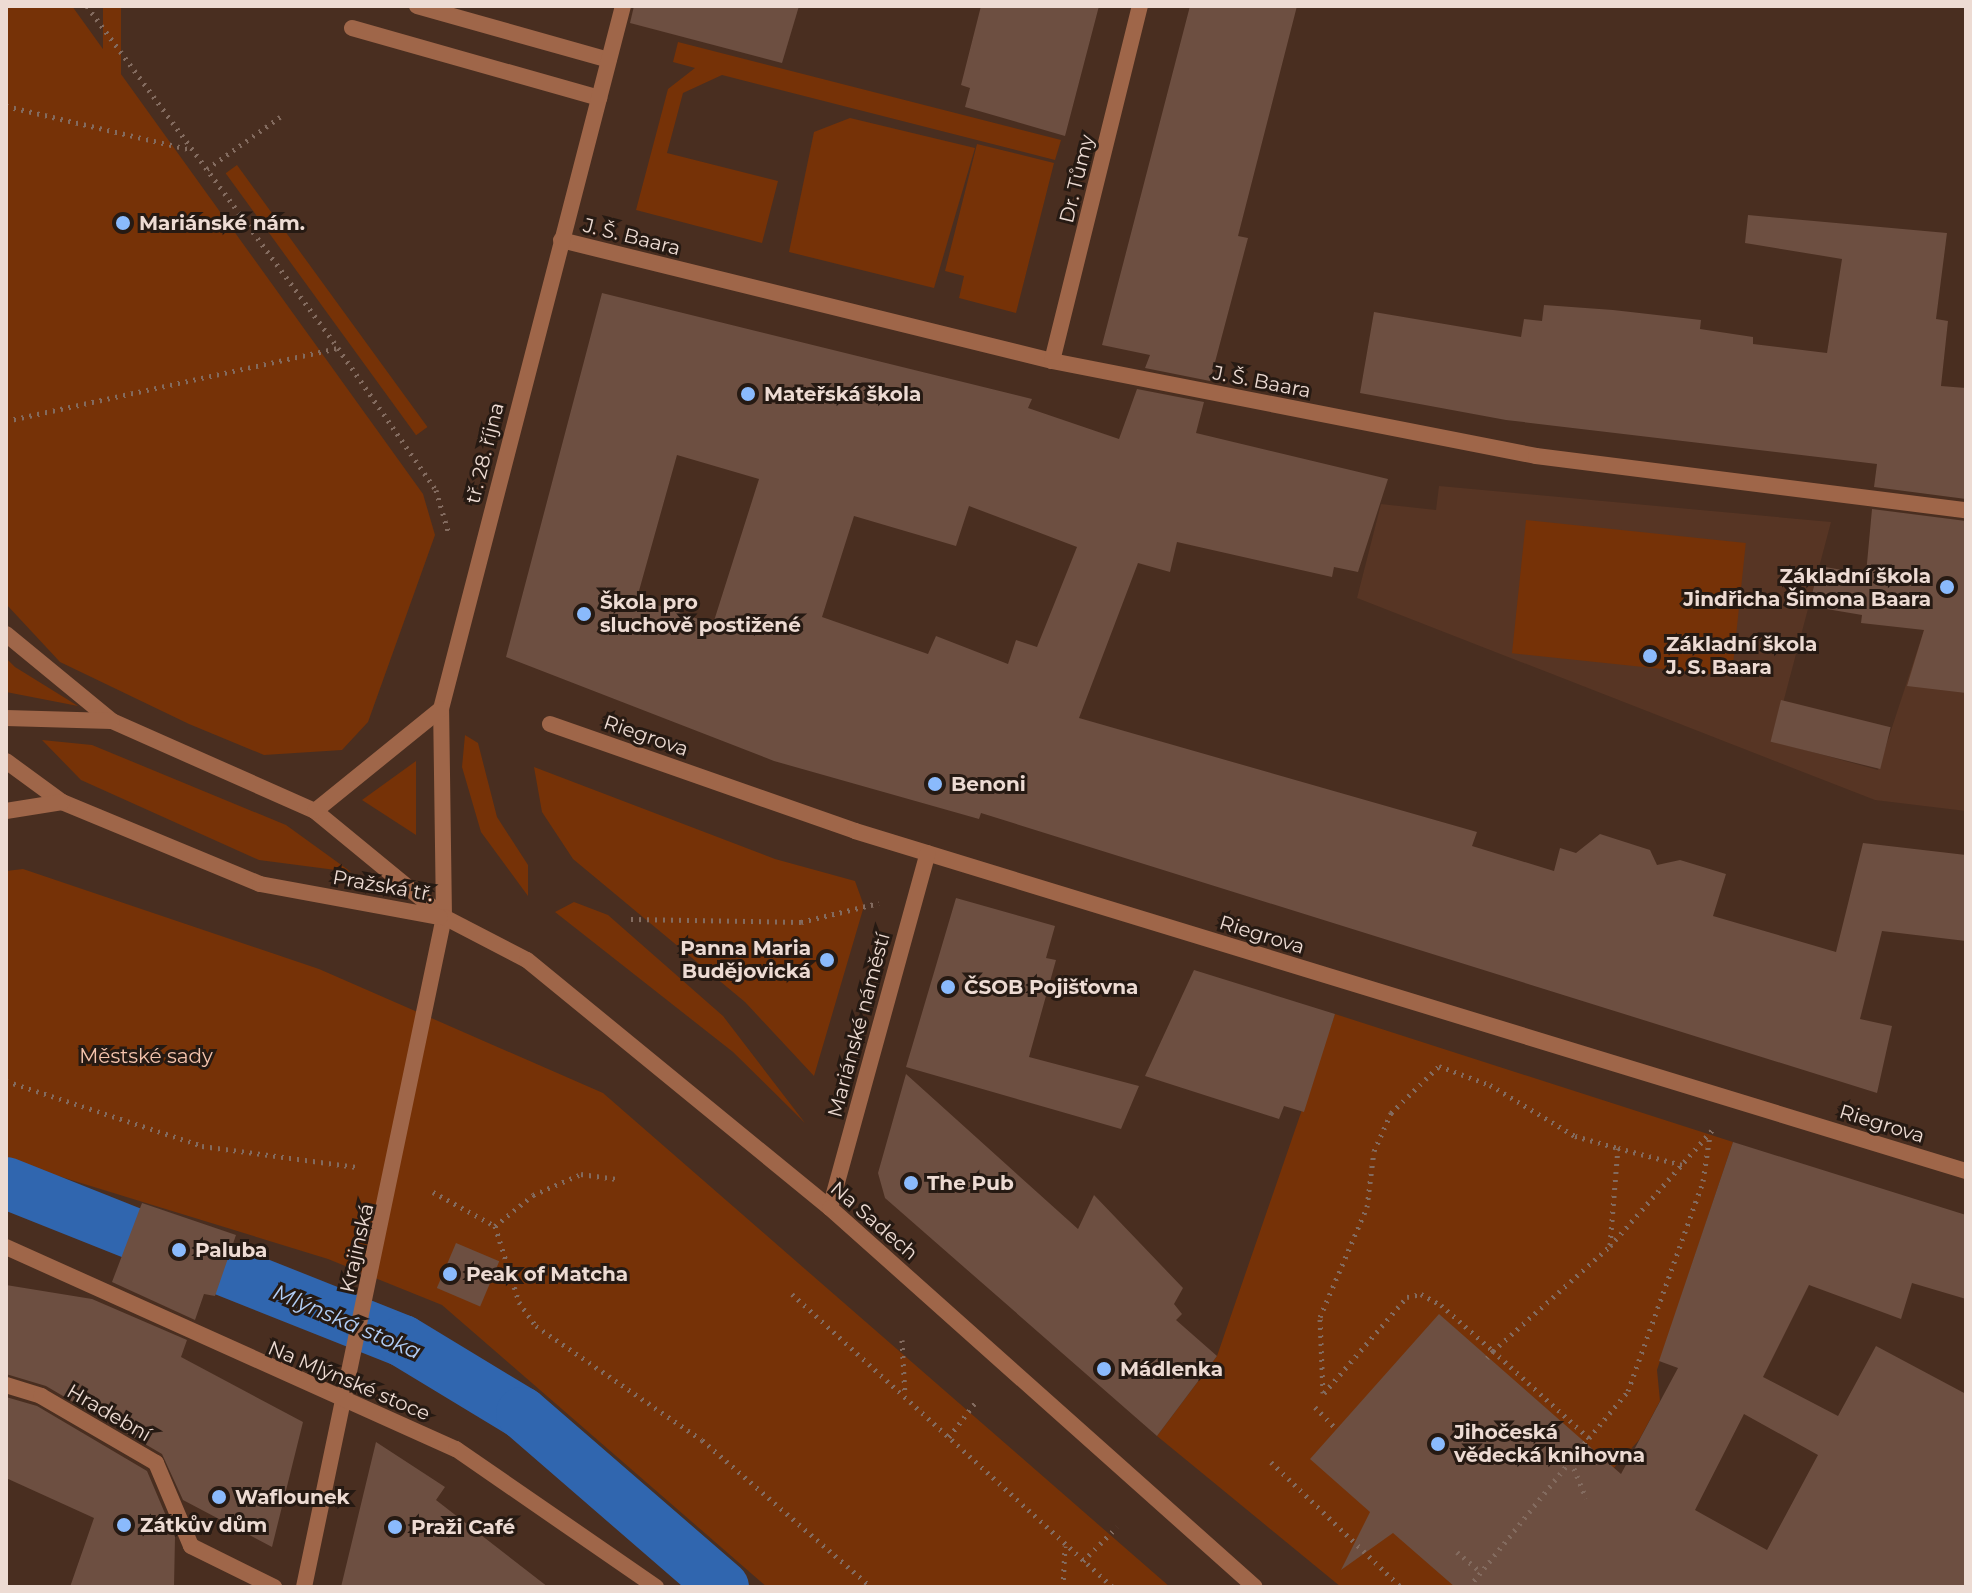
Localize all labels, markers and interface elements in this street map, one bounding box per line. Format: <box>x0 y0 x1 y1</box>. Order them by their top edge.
street label: Dr. Tůmy <box>1054 132 1100 226</box>
place label: Mariánské nám. <box>139 211 305 235</box>
street label: J. Š. Baara <box>581 213 683 261</box>
marker: Mariánské nám. <box>114 214 132 232</box>
street label: J. Š. Baara <box>1211 361 1313 403</box>
place label: Mateřská škola <box>764 382 921 406</box>
marker: Mateřská škola <box>739 385 757 403</box>
street label: tř. 28. října <box>461 400 509 506</box>
place label: Základní škola Jindřicha Šimona Baara <box>1683 564 1931 611</box>
marker: Základní škola Jindřicha Šimona Baara <box>1938 578 1956 596</box>
place label: Škola pro sluchově postižené <box>600 590 801 637</box>
marker: Škola pro sluchově postižené <box>575 605 593 623</box>
place label: Základní škola J. S. Baara <box>1666 632 1817 679</box>
marker: Základní škola J. S. Baara <box>1641 647 1659 665</box>
street label: Riegrova <box>601 710 691 762</box>
place label: Benoni <box>951 772 1026 796</box>
marker: Benoni <box>926 775 944 793</box>
street label: Pražská tř. <box>331 865 435 907</box>
street label: Riegrova <box>1216 911 1308 959</box>
street label: Mariánské náměstí <box>823 930 895 1120</box>
place label: Panna Maria Budějovická <box>680 936 811 983</box>
marker: Panna Maria Budějovická <box>818 951 836 969</box>
place label: ČSOB Pojišťovna <box>964 975 1138 999</box>
marker: ČSOB Pojišťovna <box>939 978 957 996</box>
park label: Městské sady <box>79 1044 213 1068</box>
street label: Riegrova <box>1836 1100 1928 1148</box>
place label: The Pub <box>927 1171 1014 1195</box>
marker: The Pub <box>902 1174 920 1192</box>
street label: Na Sadech <box>825 1177 923 1265</box>
street label: Krajinská <box>335 1201 379 1295</box>
place label: Paluba <box>195 1238 267 1262</box>
marker: Paluba <box>170 1241 188 1259</box>
place label: Peak of Matcha <box>466 1262 628 1286</box>
marker: Peak of Matcha <box>441 1265 459 1283</box>
water label: Mlýnská stoka <box>269 1279 425 1365</box>
street label: Na Mlýnské stoce <box>264 1336 434 1426</box>
place label: Mádlenka <box>1120 1357 1223 1381</box>
marker: Mádlenka <box>1095 1360 1113 1378</box>
street label: Hradební <box>63 1379 155 1447</box>
place label: Jihočeská vědecká knihovna <box>1454 1420 1645 1467</box>
marker: Jihočeská vědecká knihovna <box>1429 1435 1447 1453</box>
place label: Waflounek <box>235 1485 350 1509</box>
marker: Waflounek <box>210 1488 228 1506</box>
place label: Zátkův dům <box>140 1513 267 1537</box>
place label: Praži Café <box>411 1515 515 1539</box>
marker: Zátkův dům <box>115 1516 133 1534</box>
marker: Praži Café <box>386 1518 404 1536</box>

